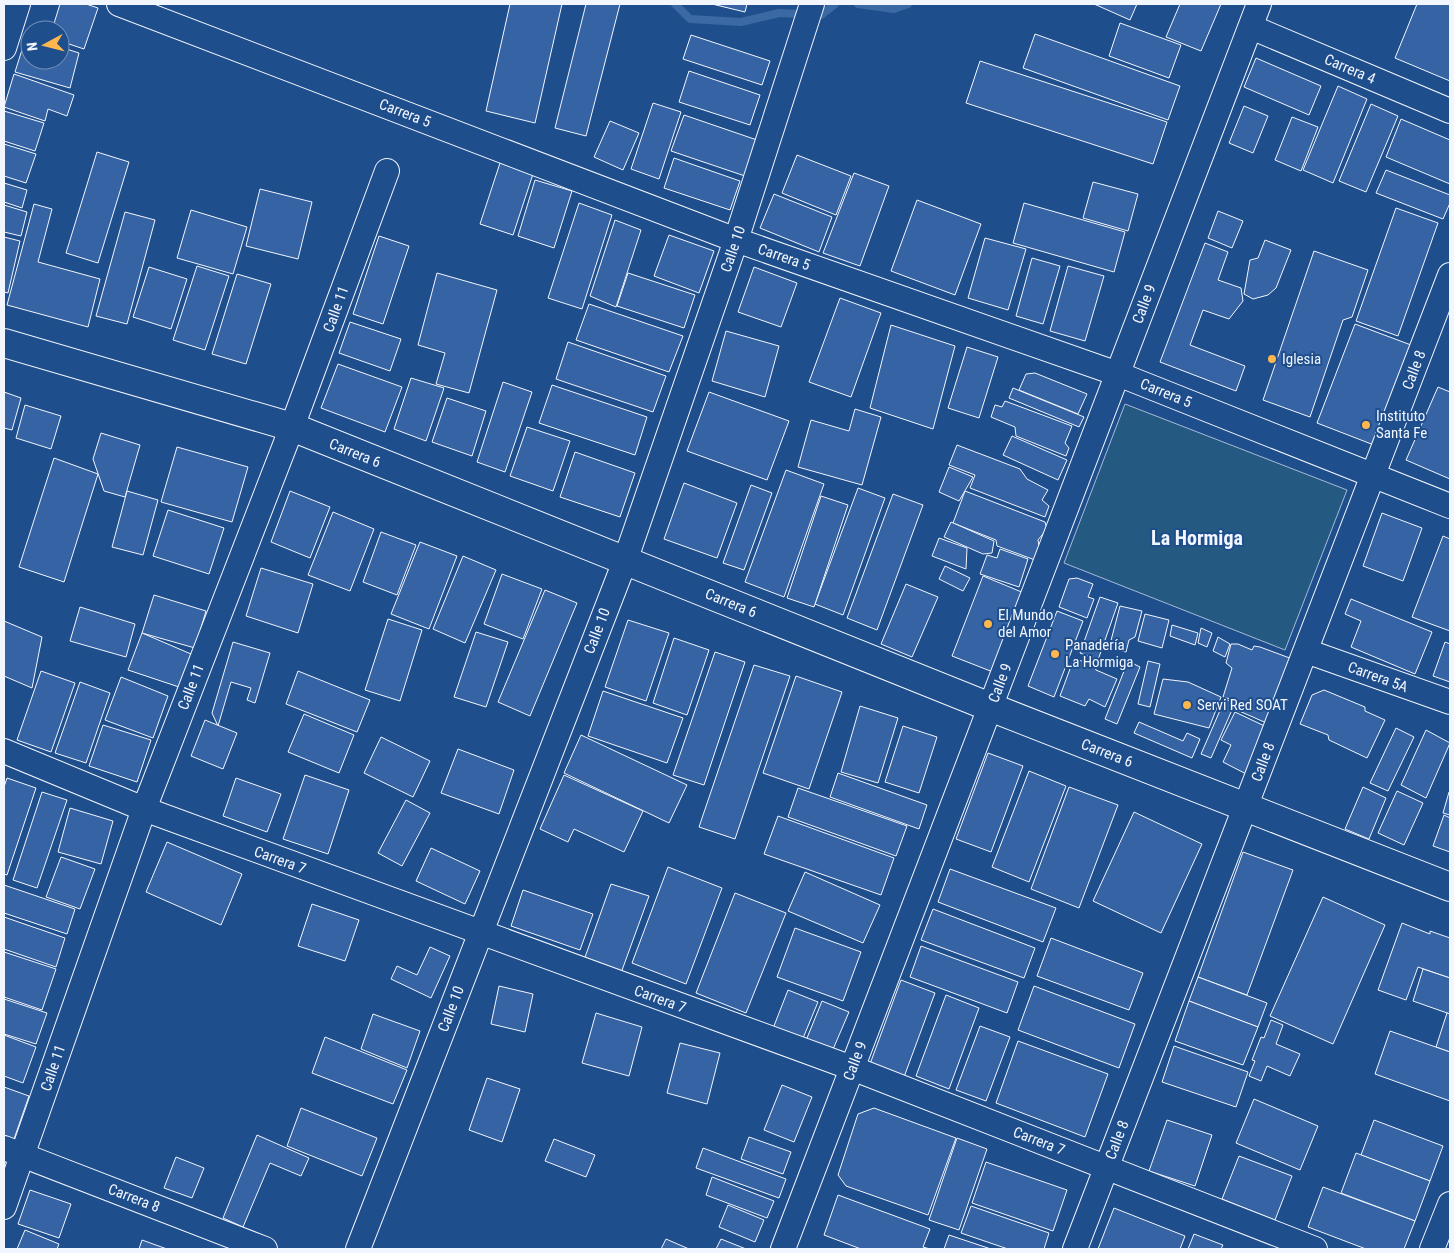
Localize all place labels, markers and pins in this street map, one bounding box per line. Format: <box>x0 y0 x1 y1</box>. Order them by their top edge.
place label: Iglesia <box>1282 350 1321 368</box>
marker: Iglesia <box>1266 353 1278 365</box>
place label: Instituto Santa Fe <box>1376 407 1427 442</box>
marker: Instituto Santa Fe <box>1360 419 1372 431</box>
place label: El Mundo del Amor <box>998 606 1053 641</box>
marker: El Mundo del Amor <box>982 618 994 630</box>
place label: Panadería La Hormiga <box>1065 636 1133 671</box>
marker: Panadería La Hormiga <box>1049 648 1061 660</box>
place label: Servi Red SOAT <box>1197 696 1288 714</box>
marker: Servi Red SOAT <box>1181 699 1193 711</box>

